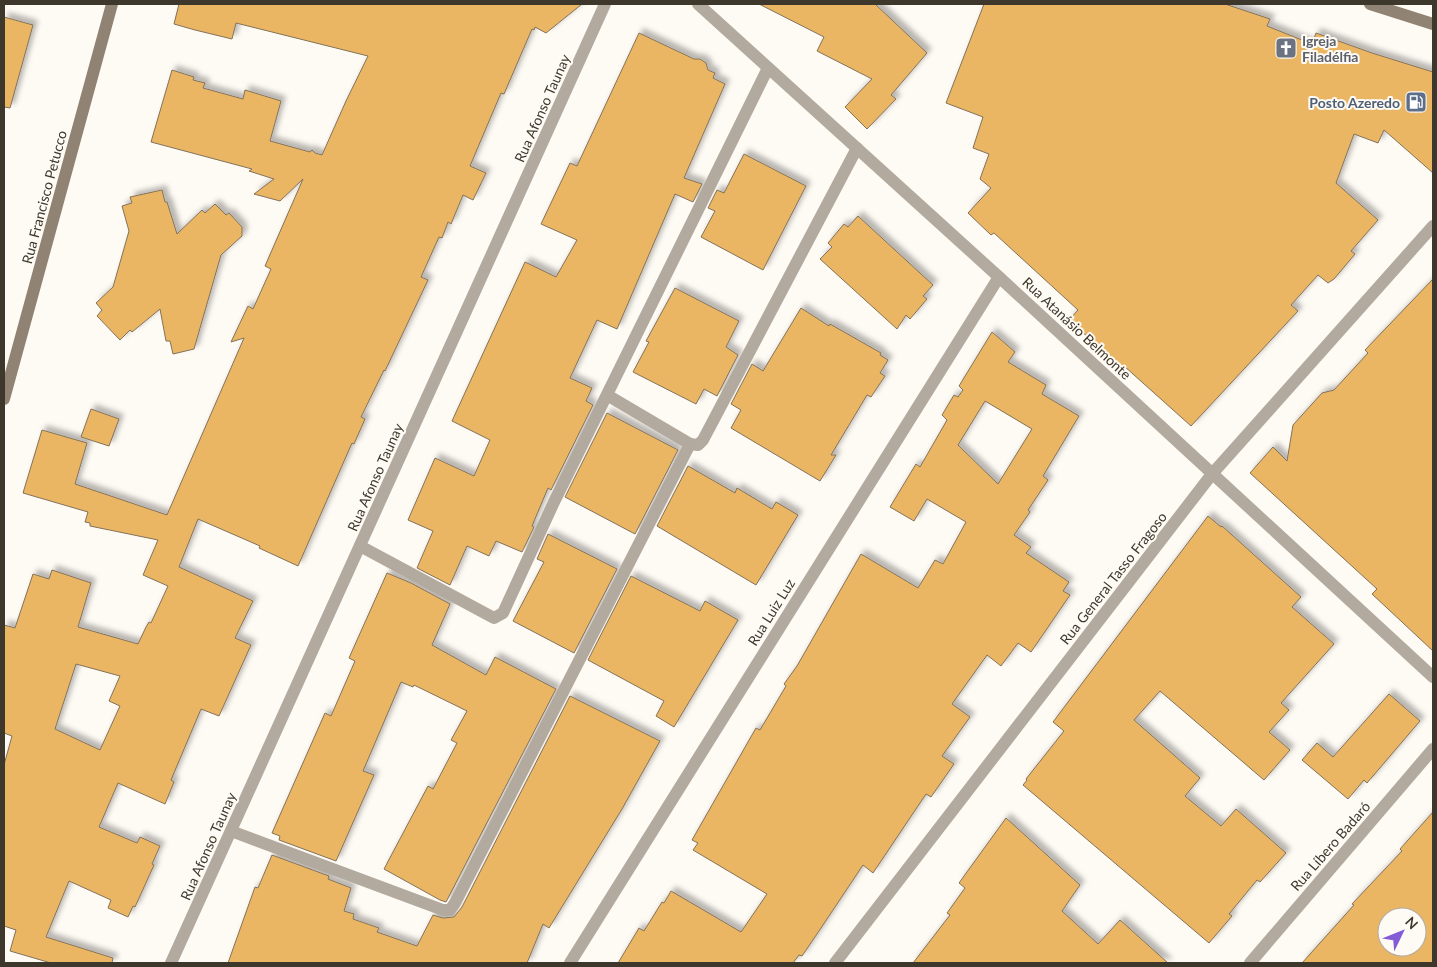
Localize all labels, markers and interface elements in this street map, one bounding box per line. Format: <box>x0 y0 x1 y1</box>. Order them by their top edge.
place label: Igreja Filadélfia <box>1302 32 1358 65</box>
church icon: Igreja Filadélfia <box>1274 36 1298 60</box>
street label: Rua Afonso Taunay <box>511 51 574 165</box>
fuel station icon: Posto Azeredo <box>1404 90 1428 114</box>
place label: Posto Azeredo <box>1309 94 1400 111</box>
street label: Rua Francisco Petucco <box>18 128 70 266</box>
street label: Rua Atanásio Belmonte <box>1019 273 1135 383</box>
street label: Rua Afonso Taunay <box>344 420 407 534</box>
street label: Rua General Tasso Fragoso <box>1056 508 1170 648</box>
street label: Rua Luiz Luz <box>744 575 798 649</box>
street label: Rua Afonso Taunay <box>177 789 240 903</box>
street label: Rua Líbero Badaró <box>1287 798 1373 894</box>
north arrow <box>1377 907 1427 957</box>
text: N <box>1402 913 1422 933</box>

